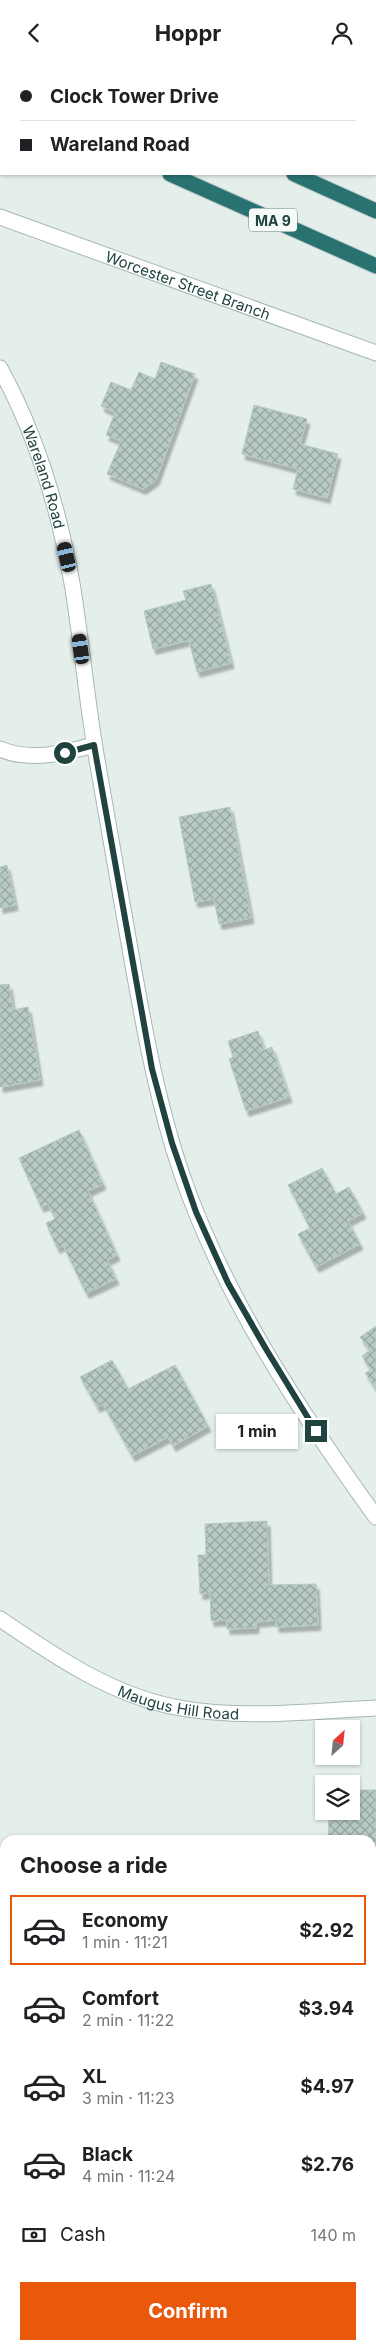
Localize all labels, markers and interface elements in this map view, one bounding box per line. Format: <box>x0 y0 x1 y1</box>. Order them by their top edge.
icon: back <box>20 19 48 47</box>
icon: person <box>328 19 356 47</box>
text: Hoppr <box>155 20 221 46</box>
text: Clock Tower Drive <box>50 85 219 108</box>
text: Wareland Road <box>50 133 190 156</box>
road number: MA 9 <box>249 209 297 231</box>
street label: Worcester Street Branch <box>103 247 273 324</box>
street label: Wareland Road <box>19 423 70 530</box>
car <box>56 541 77 573</box>
car <box>71 633 90 665</box>
route start <box>54 742 76 764</box>
callout: 1 min <box>216 1413 298 1449</box>
route end <box>305 1420 327 1442</box>
text: 1 min <box>237 1421 277 1441</box>
street label: Maugus Hill Road <box>115 1681 239 1723</box>
north arrow <box>315 1720 360 1765</box>
map controls <box>315 1720 360 1820</box>
button: layers <box>315 1775 360 1820</box>
text: Choose a ride <box>20 1852 168 1878</box>
icon: car <box>22 1908 67 1953</box>
text: Economy <box>82 1909 168 1932</box>
text: $2.92 <box>299 1919 354 1942</box>
text: 1 min · 11:21 <box>82 1932 168 1952</box>
icon: car <box>22 1986 67 2031</box>
text: Comfort <box>82 1987 159 2010</box>
text: $3.94 <box>298 1997 354 2020</box>
text: 2 min · 11:22 <box>82 2010 174 2030</box>
icon: car <box>22 2064 67 2109</box>
text: XL <box>82 2065 107 2088</box>
text: $4.97 <box>300 2075 354 2098</box>
text: 3 min · 11:23 <box>82 2088 175 2108</box>
icon: car <box>22 2142 67 2187</box>
text: Black <box>82 2143 133 2166</box>
text: $2.76 <box>301 2153 354 2176</box>
text: 4 min · 11:24 <box>82 2166 175 2186</box>
icon: cash <box>20 2221 48 2249</box>
text: Cash <box>60 2223 106 2246</box>
text: 140 m <box>311 2225 356 2245</box>
button: Confirm <box>20 2282 356 2340</box>

